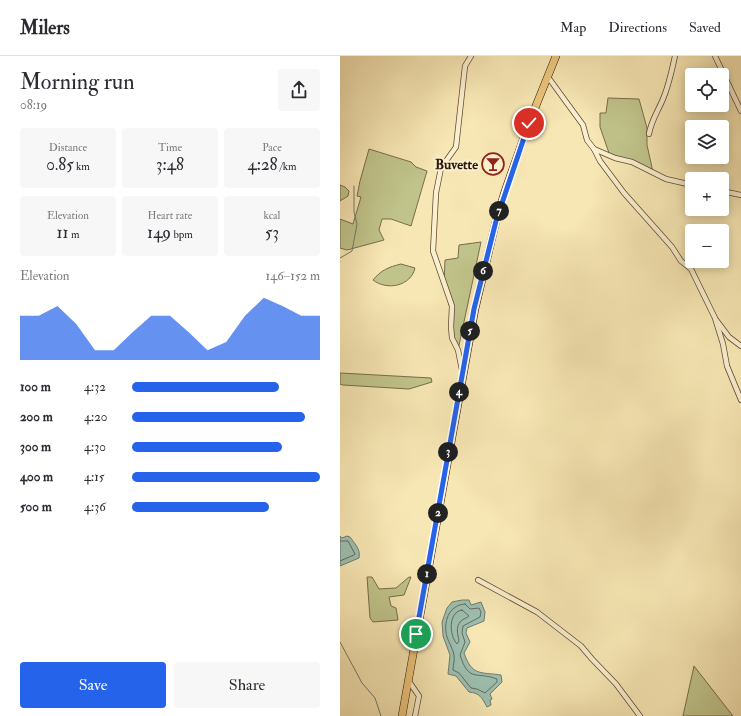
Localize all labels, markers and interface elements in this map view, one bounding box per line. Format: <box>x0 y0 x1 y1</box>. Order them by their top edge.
text: Milers <box>20 16 70 40</box>
text: Map <box>560 19 586 36</box>
text: Directions <box>608 19 667 36</box>
text: Saved <box>689 19 721 36</box>
text: Morning run <box>20 68 135 96</box>
map controls <box>685 68 729 268</box>
button: locate <box>685 68 729 112</box>
button: share <box>278 69 320 111</box>
text: 08:19 <box>20 97 47 113</box>
pin <box>512 106 546 140</box>
icon: check <box>518 112 540 134</box>
button: layers <box>685 120 729 164</box>
text: Distance <box>49 141 87 154</box>
text: Time <box>158 141 182 154</box>
text: Pace <box>262 141 282 154</box>
bar icon: Buvette <box>480 151 506 177</box>
text: 0.85 <box>46 154 74 175</box>
text: 3:48 <box>156 154 184 175</box>
text: 4:28 <box>248 154 278 175</box>
place label: Buvette <box>435 156 478 173</box>
text: km <box>74 160 90 173</box>
text: /km <box>278 160 296 173</box>
button: + <box>685 172 729 216</box>
pin: 7 <box>489 201 509 221</box>
text: 7 <box>496 204 502 217</box>
text: Elevation <box>47 209 89 222</box>
text: Heart rate <box>148 209 192 222</box>
text: kcal <box>264 209 280 222</box>
text: 11 <box>57 222 69 243</box>
text: 149 <box>147 222 171 243</box>
text: 53 <box>265 222 279 243</box>
button: − <box>685 224 729 268</box>
text: m <box>69 228 80 241</box>
text: bpm <box>171 228 193 241</box>
pin: 6 <box>473 261 493 281</box>
text: 6 <box>480 264 486 277</box>
text: Elevation <box>20 268 70 284</box>
text: 146–152 m <box>266 268 320 284</box>
pin: 5 <box>460 321 480 341</box>
text: 5 <box>468 324 472 337</box>
text: 100 m <box>20 379 51 395</box>
text: 4:32 <box>84 379 106 395</box>
pin: 4 <box>449 382 469 402</box>
text: 4 <box>456 385 462 398</box>
text: 200 m <box>20 409 53 425</box>
text: 4:20 <box>84 409 107 425</box>
text: 300 m <box>20 439 51 455</box>
text: 4:30 <box>84 439 106 455</box>
pin: 3 <box>438 442 458 462</box>
text: 3 <box>446 445 450 458</box>
text: 400 m <box>20 469 53 485</box>
text: 4:15 <box>84 469 105 485</box>
text: 500 m <box>20 499 52 515</box>
text: 4:36 <box>84 499 106 515</box>
pin: 2 <box>428 503 448 523</box>
text: 2 <box>435 506 441 519</box>
pin: 1 <box>417 564 437 584</box>
text: 1 <box>425 567 429 580</box>
pin <box>399 617 433 651</box>
icon: arrive <box>405 623 427 645</box>
button: Save <box>20 662 166 708</box>
button: Share <box>174 662 320 708</box>

